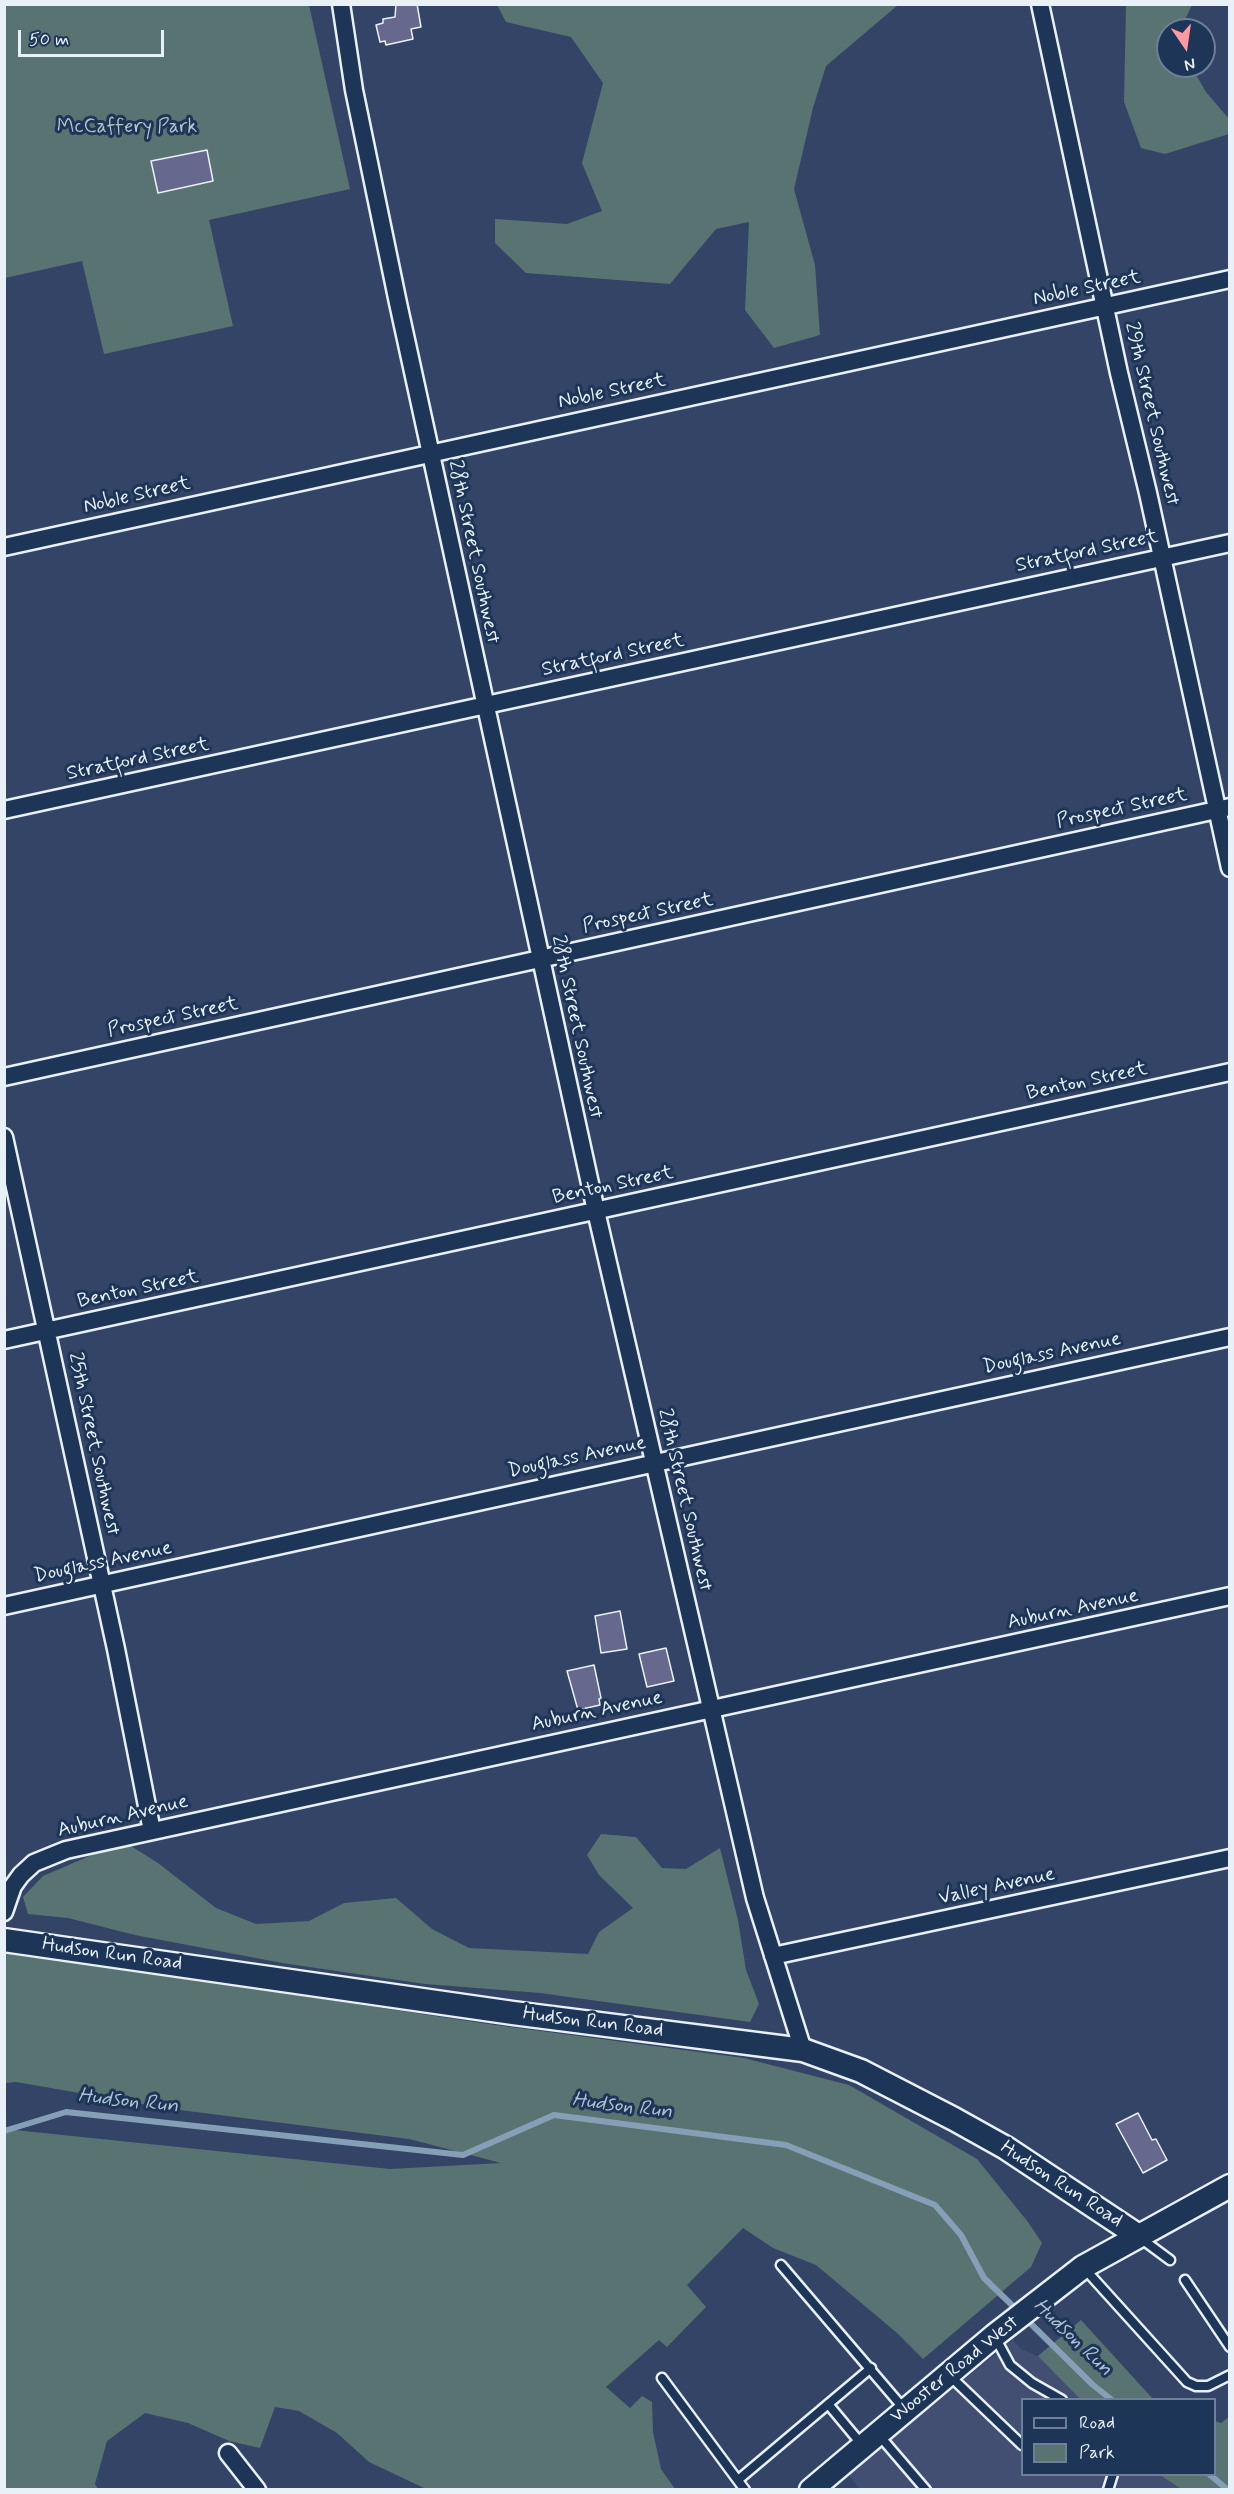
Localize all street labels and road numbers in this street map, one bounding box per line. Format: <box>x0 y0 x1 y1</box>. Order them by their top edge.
street label: Noble Street <box>1031 266 1143 312</box>
street label: 29th Street Southwest <box>1118 320 1184 508</box>
street label: Noble Street <box>556 369 668 415</box>
street label: 28th Street Southwest <box>442 458 504 646</box>
street label: Noble Street <box>81 472 193 520</box>
street label: Stratford Street <box>1014 525 1160 579</box>
street label: Stratford Street <box>540 629 686 683</box>
street label: Stratford Street <box>65 733 211 787</box>
street label: Prospect Street <box>1055 783 1189 835</box>
street label: Prospect Street <box>581 888 715 940</box>
street label: 28th Street Southwest <box>545 933 607 1121</box>
street label: Prospect Street <box>106 992 240 1044</box>
street label: Benton Street <box>1024 1057 1150 1107</box>
street label: Benton Street <box>550 1161 676 1211</box>
street label: Benton Street <box>75 1265 201 1315</box>
street label: Douglass Avenue <box>981 1328 1123 1380</box>
street label: 25th Street Southwest <box>62 1350 124 1538</box>
street label: 28th Street Southwest <box>651 1406 717 1594</box>
street label: Douglass Avenue <box>506 1432 648 1484</box>
street label: Douglass Avenue <box>32 1537 174 1589</box>
street label: Auburn Avenue <box>1005 1584 1141 1636</box>
street label: Auburn Avenue <box>529 1686 665 1738</box>
street label: Auburn Avenue <box>55 1790 191 1844</box>
street label: Valley Avenue <box>937 1863 1057 1911</box>
street label: Hudson Run Road <box>40 1933 184 1977</box>
street label: Hudson Run Road <box>521 2002 665 2044</box>
street label: Hudson Run Road <box>995 2136 1127 2234</box>
street label: Wooster Road West <box>886 2311 1024 2429</box>

